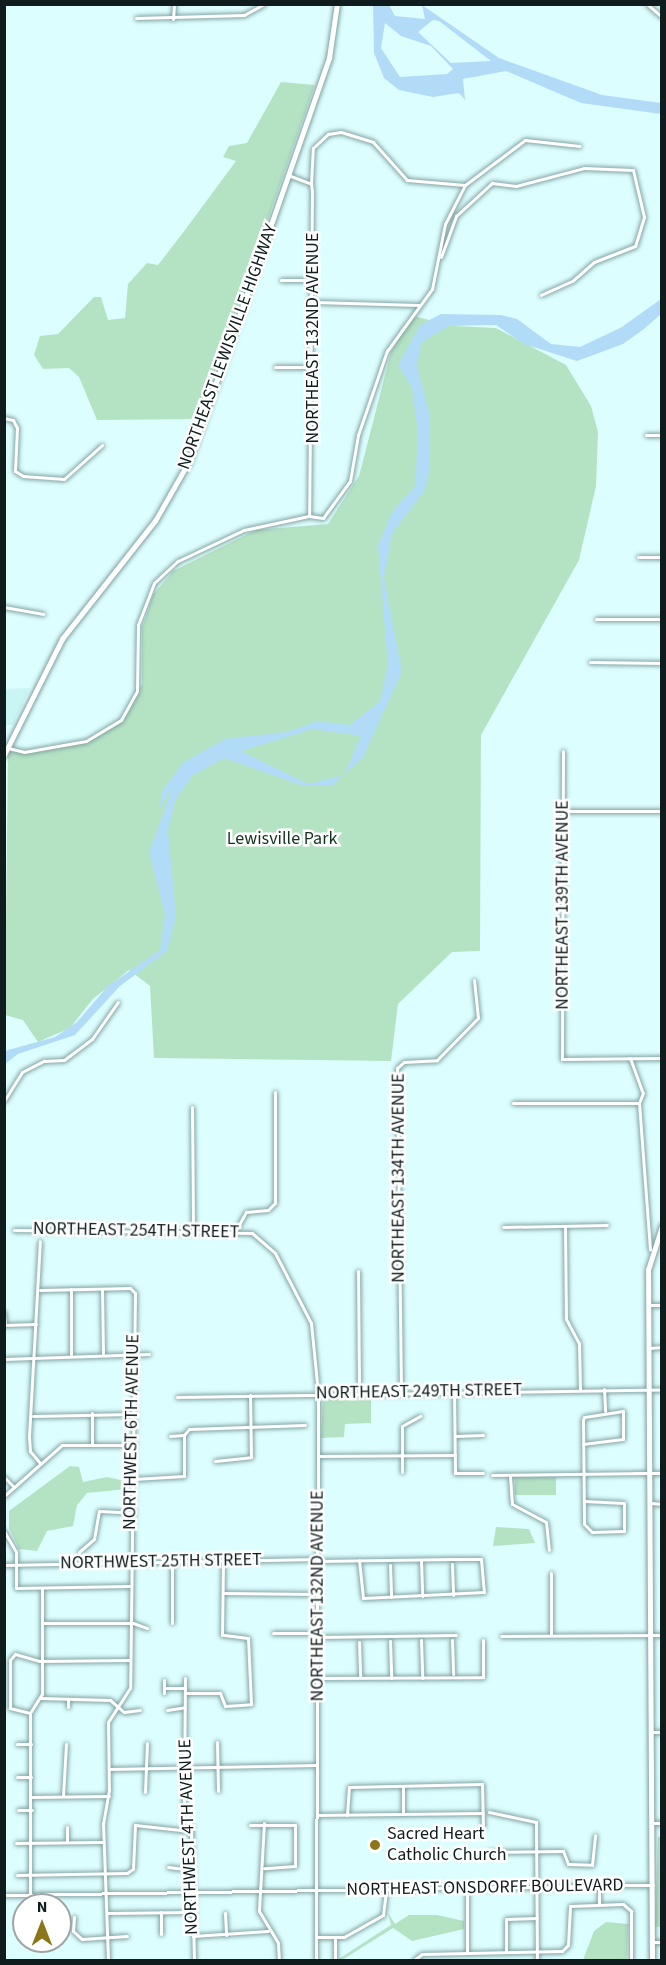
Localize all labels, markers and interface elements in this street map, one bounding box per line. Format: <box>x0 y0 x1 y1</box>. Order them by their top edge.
street label: NORTHEAST LEWISVILLE HIGHWAY <box>173 221 283 473</box>
street label: NORTHEAST 132ND AVENUE <box>302 233 324 443</box>
street label: NORTHEAST 139TH AVENUE <box>552 800 574 1010</box>
park label: Lewisville Park <box>227 828 337 850</box>
street label: NORTHEAST 134TH AVENUE <box>388 1073 410 1283</box>
street label: NORTHEAST 254TH STREET <box>33 1218 239 1244</box>
street label: NORTHWEST 6TH AVENUE <box>119 1334 145 1530</box>
street label: NORTHEAST 249TH STREET <box>316 1379 522 1405</box>
street label: NORTHEAST 132ND AVENUE <box>307 1491 329 1701</box>
street label: NORTHWEST 25TH STREET <box>60 1549 262 1575</box>
street label: NORTHWEST 4TH AVENUE <box>175 1739 203 1935</box>
place label: Sacred Heart Catholic Church <box>387 1824 506 1866</box>
marker: Sacred Heart Catholic Church <box>368 1838 382 1852</box>
street label: NORTHEAST ONSDORFF BOULEVARD <box>346 1875 624 1901</box>
north arrow <box>12 1893 72 1953</box>
text: N <box>37 1896 47 1918</box>

